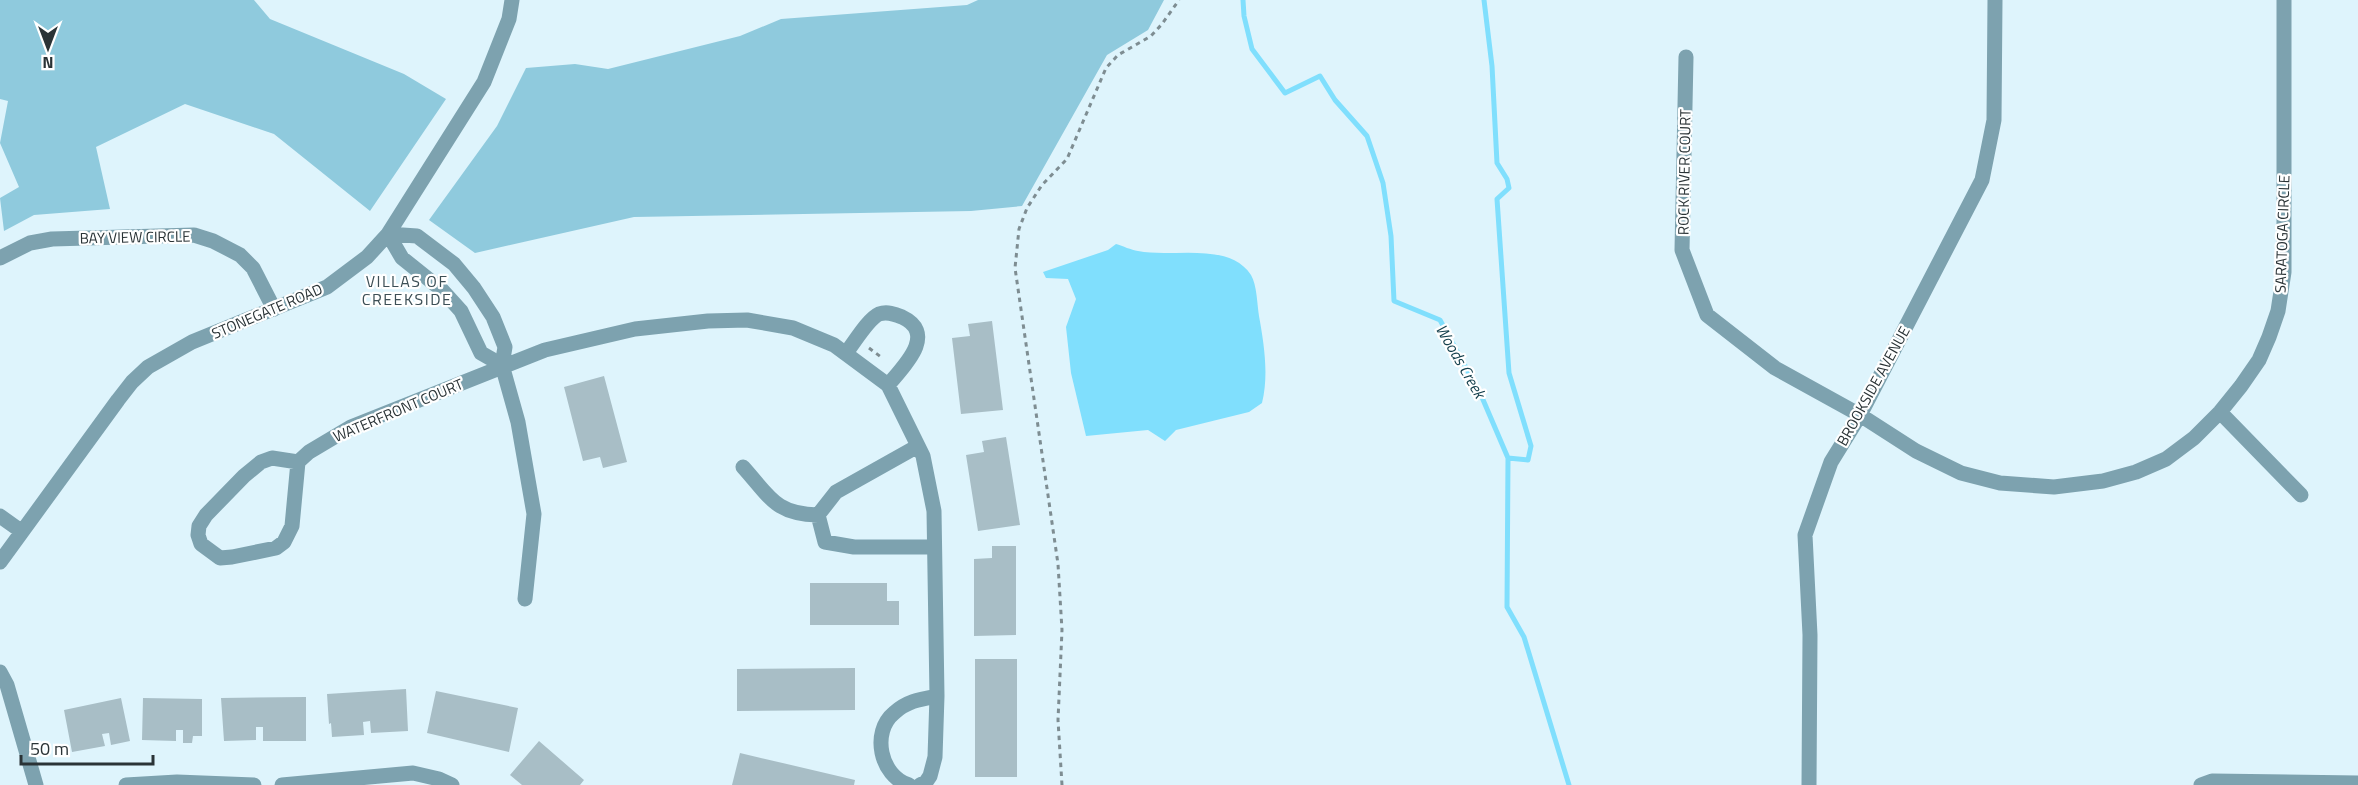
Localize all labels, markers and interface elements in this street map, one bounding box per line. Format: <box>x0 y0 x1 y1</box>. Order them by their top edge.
north arrow <box>18 18 78 78</box>
text: N <box>42 51 54 75</box>
street label: ROCK RIVER COURT <box>1671 109 1697 235</box>
street label: SARATOGA CIRCLE <box>2268 175 2296 293</box>
street label: BAY VIEW CIRCLE <box>79 225 191 249</box>
district label: VILLAS OF CREEKSIDE <box>362 269 452 311</box>
street label: STONEGATE ROAD <box>208 277 326 345</box>
water label: Woods Creek <box>1430 320 1493 404</box>
street label: BROOKSIDE AVENUE <box>1831 322 1915 450</box>
street label: WATERFRONT COURT <box>329 372 467 448</box>
scale bar <box>21 728 153 766</box>
text: 50 m <box>30 735 69 762</box>

